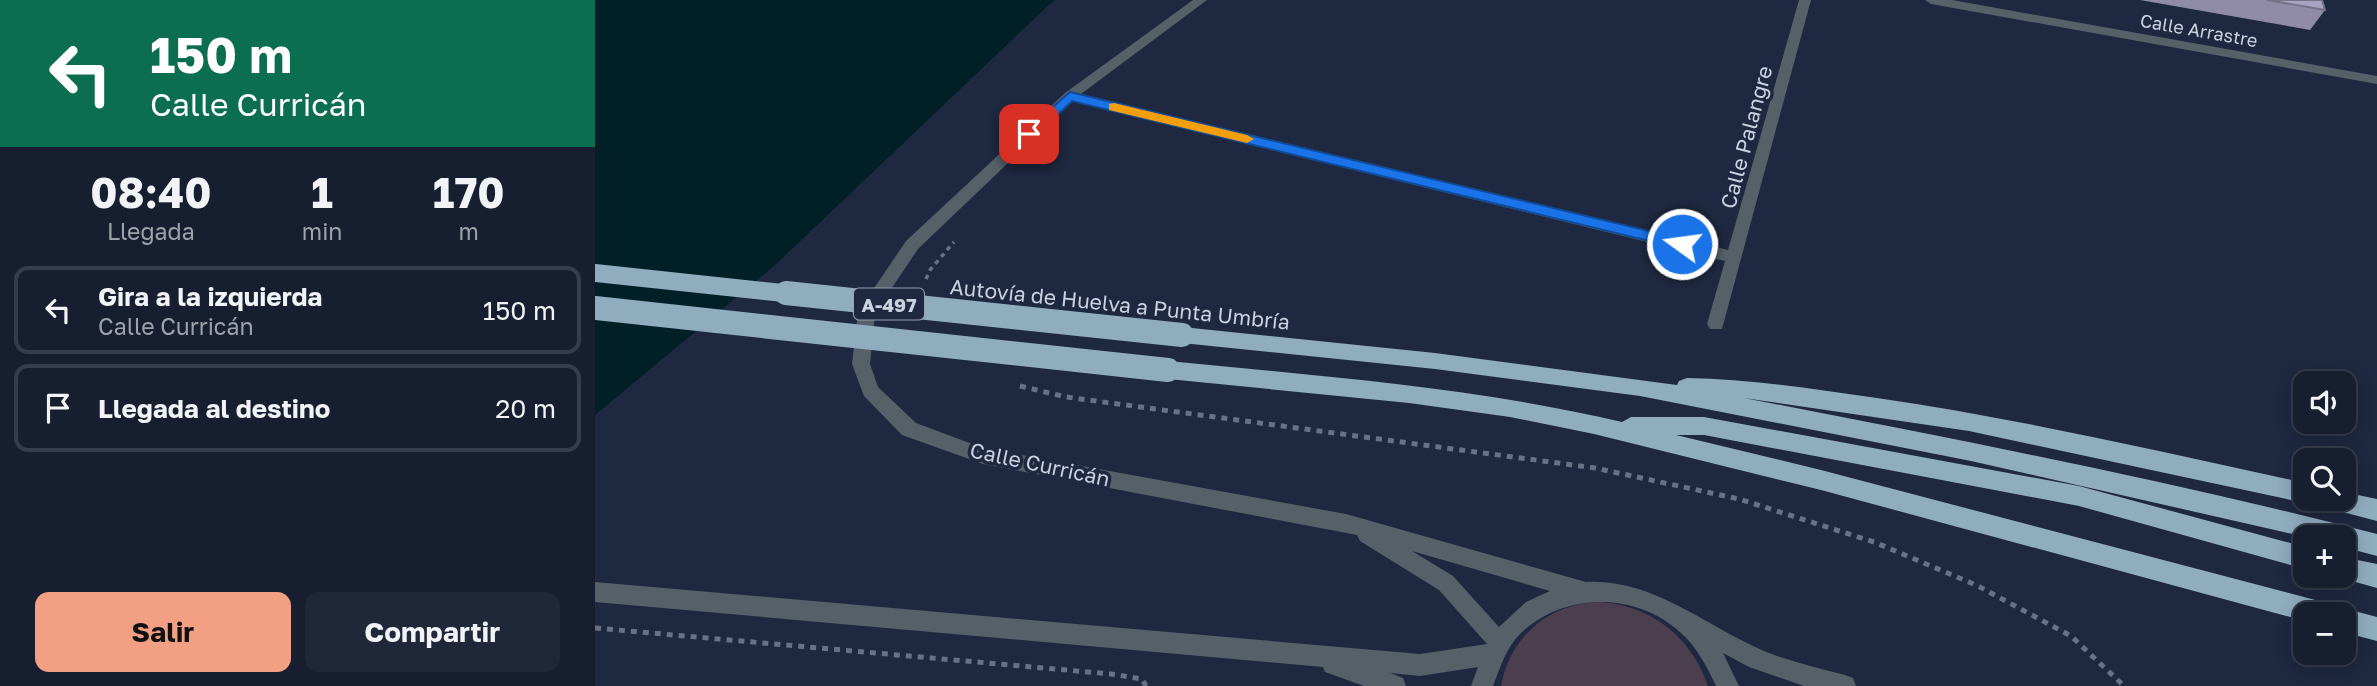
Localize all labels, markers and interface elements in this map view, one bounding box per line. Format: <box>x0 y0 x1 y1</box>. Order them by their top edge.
street label: Calle Arrastre <box>2139 9 2259 51</box>
text: 150 m <box>150 25 292 84</box>
icon: left <box>35 28 126 119</box>
street label: Calle Palangre <box>1714 63 1778 211</box>
text: Calle Curricán <box>150 85 366 123</box>
pin <box>999 104 1059 164</box>
icon: arrive <box>1010 115 1048 153</box>
text: 08:40 <box>90 167 212 217</box>
text: 1 <box>311 167 333 217</box>
text: 170 <box>433 167 505 217</box>
position arrow <box>1645 207 1719 281</box>
text: Llegada <box>107 217 195 245</box>
text: min <box>302 217 343 245</box>
text: m <box>459 217 479 245</box>
street label: Autovía de Huelva a Punta Umbría <box>949 273 1291 335</box>
text: Gira a la izquierda <box>98 281 322 312</box>
road number: A-497 <box>854 288 924 320</box>
icon: left <box>39 291 77 329</box>
text: 150 m <box>483 295 556 326</box>
text: Calle Curricán <box>98 312 254 340</box>
map controls <box>2293 371 2356 665</box>
button: sound <box>2293 371 2356 434</box>
icon: arrive <box>39 389 77 427</box>
text: Llegada al destino <box>98 393 330 424</box>
text: 20 m <box>495 393 556 424</box>
street label: Calle Curricán <box>968 437 1112 491</box>
button: search <box>2293 448 2356 511</box>
button: + <box>2293 525 2356 588</box>
button: Salir <box>35 592 291 672</box>
button: Compartir <box>305 592 560 672</box>
button: − <box>2293 602 2356 665</box>

